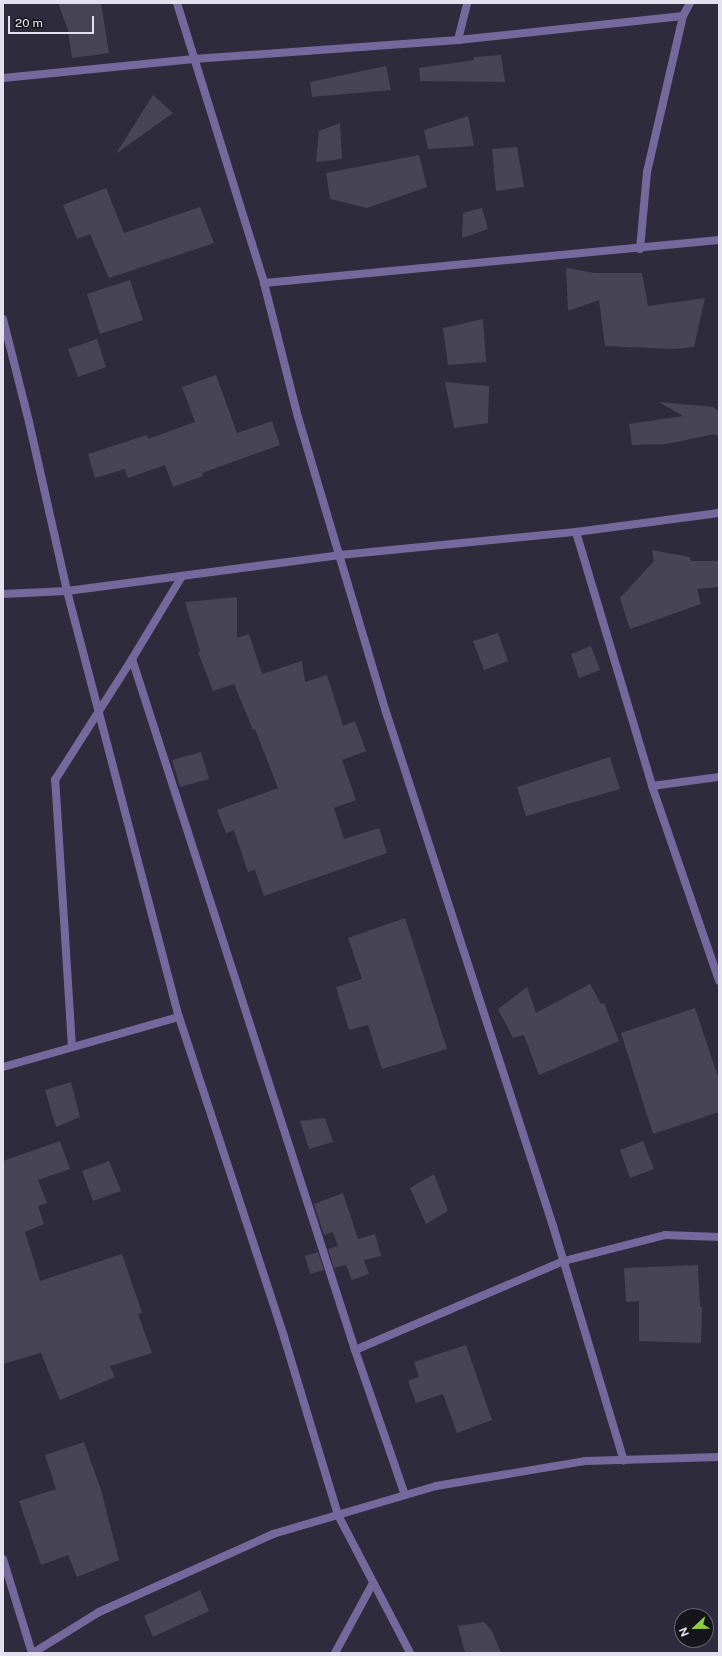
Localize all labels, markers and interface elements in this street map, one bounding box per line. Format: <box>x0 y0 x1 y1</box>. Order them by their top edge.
scale bar <box>10 8 96 34</box>
text: 20 m <box>15 16 43 30</box>
north arrow <box>674 1608 714 1648</box>
text: N <box>677 1626 691 1638</box>

